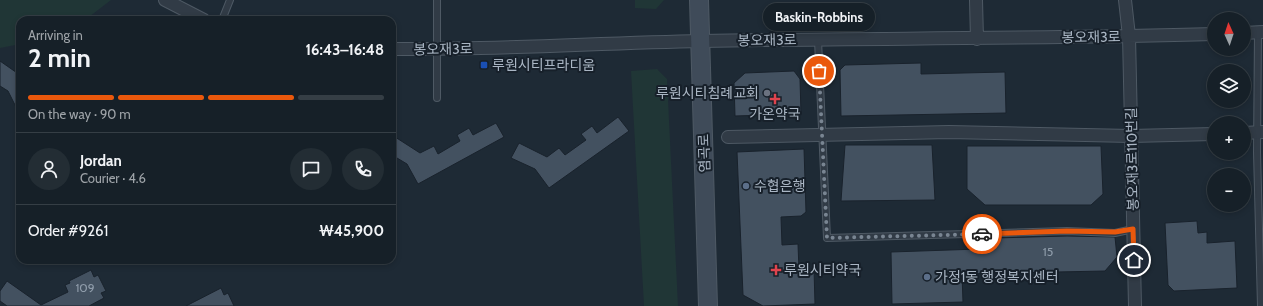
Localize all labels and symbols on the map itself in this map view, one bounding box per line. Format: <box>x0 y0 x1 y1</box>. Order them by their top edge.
callout: Baskin-Robbins <box>763 3 875 31</box>
north arrow <box>1207 12 1251 56</box>
street label: 봉오재3로 <box>1061 27 1121 47</box>
street label: 봉오재3로 <box>737 30 797 50</box>
street label: 봉오재3로 <box>413 39 473 59</box>
pin <box>802 54 836 88</box>
place label: 루원시티프라디움 <box>492 56 595 74</box>
marker: 루원시티프라디움 <box>479 60 489 70</box>
place label: 루원시티침례교회 <box>656 84 759 102</box>
marker: 루원시티침례교회 <box>762 88 772 98</box>
marker: 가온약국 <box>770 94 780 104</box>
place label: 가온약국 <box>749 105 801 123</box>
street label: 봉오재3로110번길 <box>1122 107 1142 211</box>
street label: 염곡로 <box>694 133 714 173</box>
place label: 수협은행 <box>754 177 806 195</box>
marker: 수협은행 <box>741 181 751 191</box>
courier <box>962 214 1002 254</box>
pin <box>1117 243 1151 277</box>
house number: 15 <box>1043 244 1053 259</box>
place label: 루원시티약국 <box>784 261 861 279</box>
marker: 루원시티약국 <box>771 265 781 275</box>
place label: 가정1동 행정복지센터 <box>935 268 1059 286</box>
marker: 가정1동 행정복지센터 <box>922 272 932 282</box>
house number: 109 <box>75 280 95 295</box>

